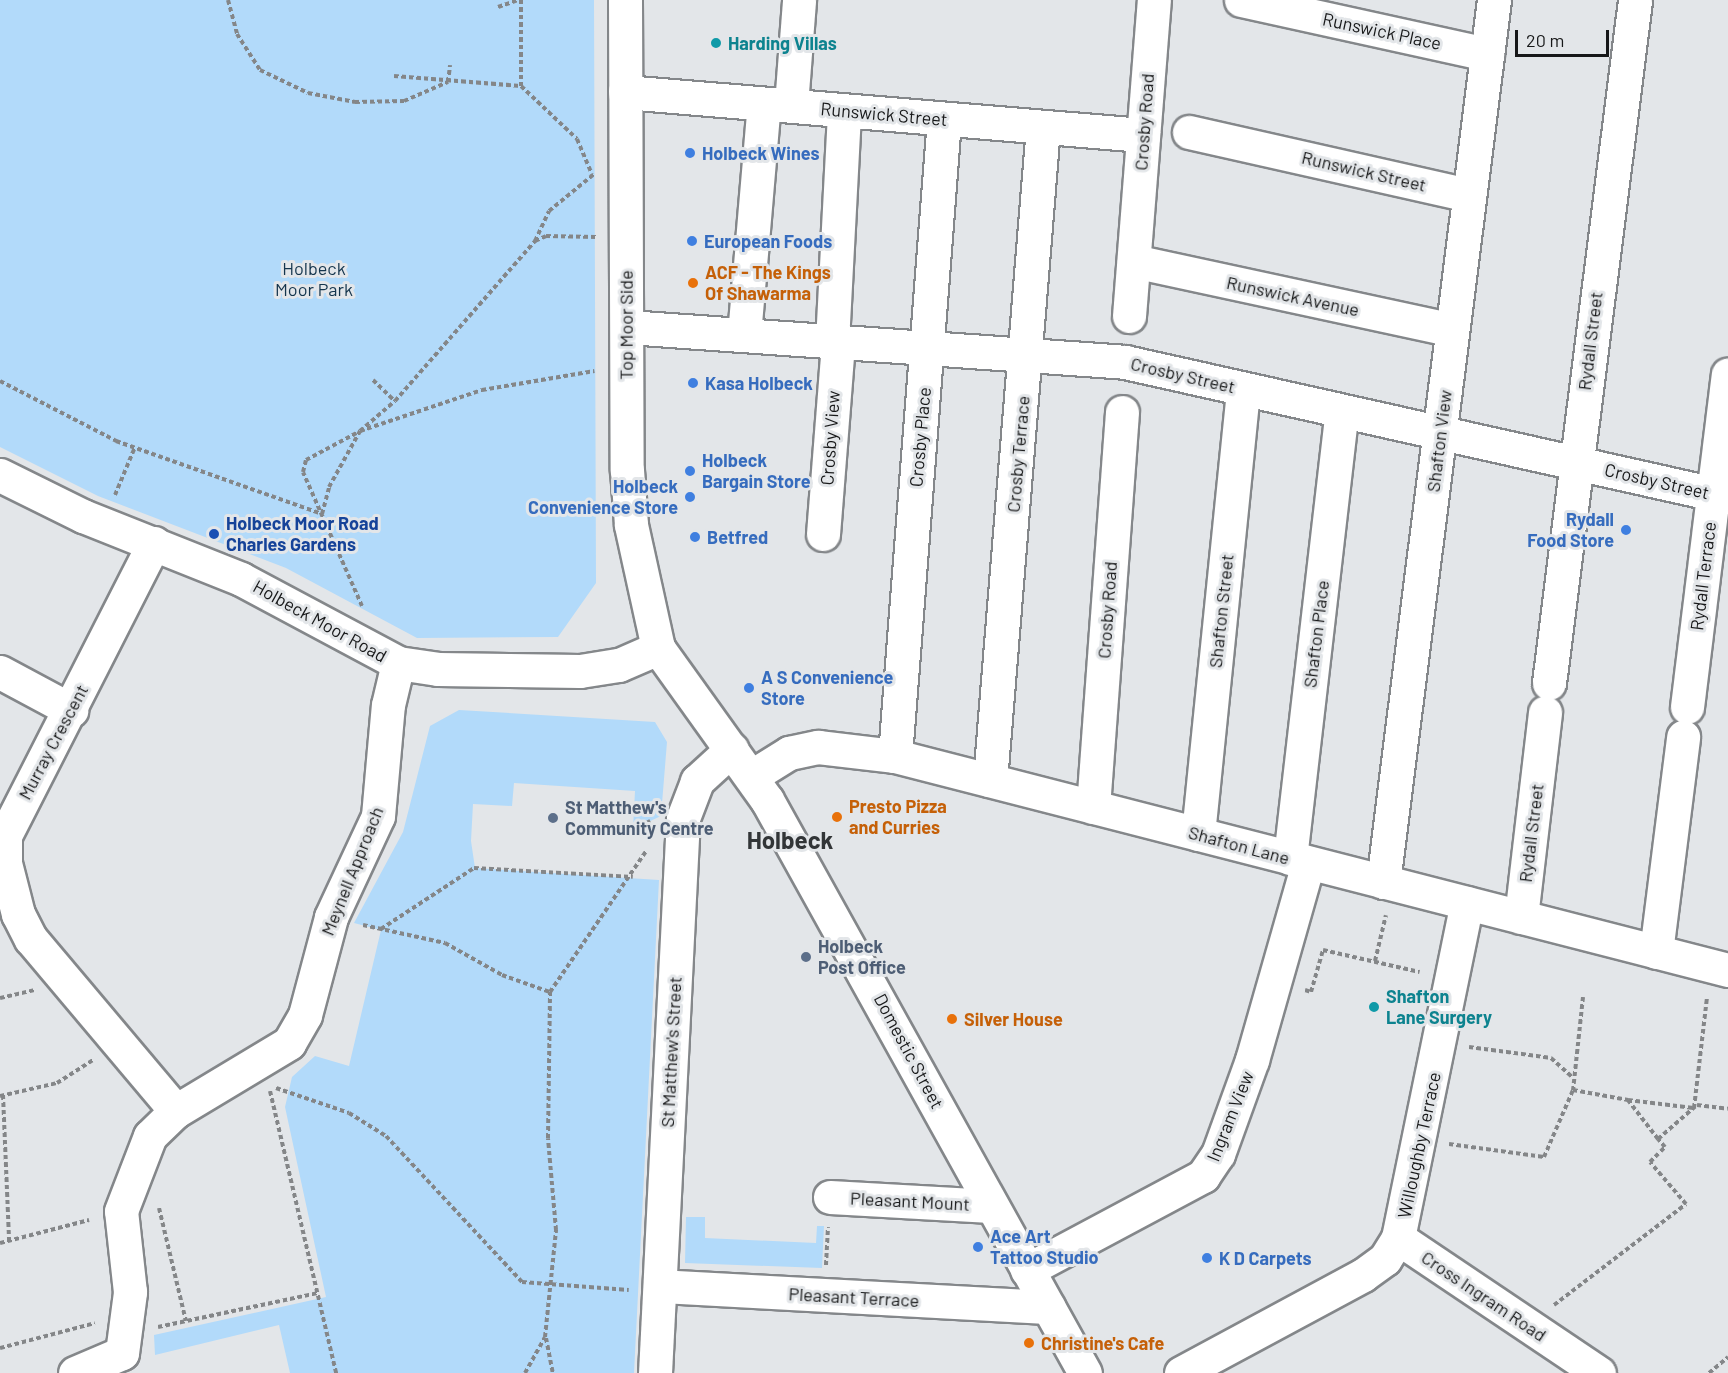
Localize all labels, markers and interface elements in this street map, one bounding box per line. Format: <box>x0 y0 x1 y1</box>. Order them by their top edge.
street label: Runswick Place <box>1321 8 1443 54</box>
scale bar <box>1518 18 1612 56</box>
text: 20 m <box>1526 29 1564 51</box>
place label: Harding Villas <box>728 32 837 54</box>
marker: Harding Villas <box>709 36 723 50</box>
street label: Crosby Road <box>1130 73 1158 171</box>
street label: Runswick Street <box>820 98 948 130</box>
place label: Holbeck Wines <box>702 142 819 164</box>
marker: Holbeck Wines <box>683 146 697 160</box>
street label: Runswick Street <box>1300 146 1428 196</box>
place label: European Foods <box>704 230 832 252</box>
marker: European Foods <box>685 234 699 248</box>
park label: Holbeck Moor Park <box>275 258 353 300</box>
place label: ACF - The Kings Of Shawarma <box>705 262 831 304</box>
street label: Top Moor Side <box>615 270 637 380</box>
street label: Runswick Avenue <box>1225 271 1361 321</box>
marker: ACF - The Kings Of Shawarma <box>686 276 700 290</box>
street label: Rydall Street <box>1573 291 1607 391</box>
street label: Crosby Street <box>1129 352 1237 398</box>
place label: Kasa Holbeck <box>705 372 813 394</box>
marker: Kasa Holbeck <box>686 376 700 390</box>
street label: Crosby Place <box>905 386 935 488</box>
street label: Shafton View <box>1422 389 1456 493</box>
street label: Crosby View <box>816 390 844 486</box>
street label: Crosby Terrace <box>1002 395 1034 513</box>
place label: Holbeck Bargain Store <box>702 450 811 492</box>
street label: Crosby Street <box>1603 458 1711 504</box>
marker: Holbeck Bargain Store <box>683 464 697 478</box>
place label: Holbeck Convenience Store <box>528 476 678 518</box>
marker: Holbeck Convenience Store <box>683 490 697 504</box>
place label: Rydall Food Store <box>1527 509 1614 552</box>
place label: Holbeck Moor Road Charles Gardens <box>226 513 379 556</box>
street label: Rydall Terrace <box>1686 520 1720 632</box>
marker: Rydall Food Store <box>1619 523 1633 537</box>
place label: Betfred <box>707 526 768 548</box>
marker: Holbeck Moor Road Charles Gardens <box>207 527 221 541</box>
marker: Betfred <box>688 530 702 544</box>
street label: Shafton Street <box>1204 553 1238 669</box>
street label: Crosby Road <box>1093 561 1121 659</box>
street label: Holbeck Moor Road <box>249 575 391 667</box>
street label: Shafton Place <box>1299 579 1333 689</box>
place label: A S Convenience Store <box>761 667 893 710</box>
street label: Murray Crescent <box>14 681 92 803</box>
marker: A S Convenience Store <box>742 681 756 695</box>
street label: Rydall Street <box>1514 783 1548 883</box>
place label: Presto Pizza and Curries <box>849 796 947 838</box>
place label: St Matthew's Community Centre <box>565 797 714 840</box>
street label: Meynell Approach <box>316 803 388 939</box>
marker: Presto Pizza and Curries <box>830 810 844 824</box>
marker: St Matthew's Community Centre <box>546 811 560 825</box>
street label: Shafton Lane <box>1186 821 1292 869</box>
district label: Holbeck <box>747 826 833 854</box>
place label: Holbeck Post Office <box>818 936 906 978</box>
marker: Holbeck Post Office <box>799 950 813 964</box>
street label: St Matthew's Street <box>656 976 686 1128</box>
place label: Shafton Lane Surgery <box>1386 986 1492 1028</box>
street label: Domestic Street <box>870 990 948 1112</box>
marker: Shafton Lane Surgery <box>1367 1000 1381 1014</box>
place label: Silver House <box>964 1008 1063 1030</box>
marker: Silver House <box>945 1012 959 1026</box>
street label: Ingram View <box>1202 1068 1258 1164</box>
street label: Willoughby Terrace <box>1393 1070 1445 1220</box>
street label: Pleasant Mount <box>850 1187 970 1215</box>
place label: Ace Art Tattoo Studio <box>990 1226 1099 1268</box>
marker: Ace Art Tattoo Studio <box>971 1240 985 1254</box>
street label: Cross Ingram Road <box>1418 1246 1550 1346</box>
place label: K D Carpets <box>1219 1247 1312 1269</box>
marker: K D Carpets <box>1200 1251 1214 1265</box>
street label: Pleasant Terrace <box>788 1283 920 1311</box>
place label: Christine's Cafe <box>1041 1332 1164 1354</box>
marker: Christine's Cafe <box>1022 1336 1036 1350</box>

